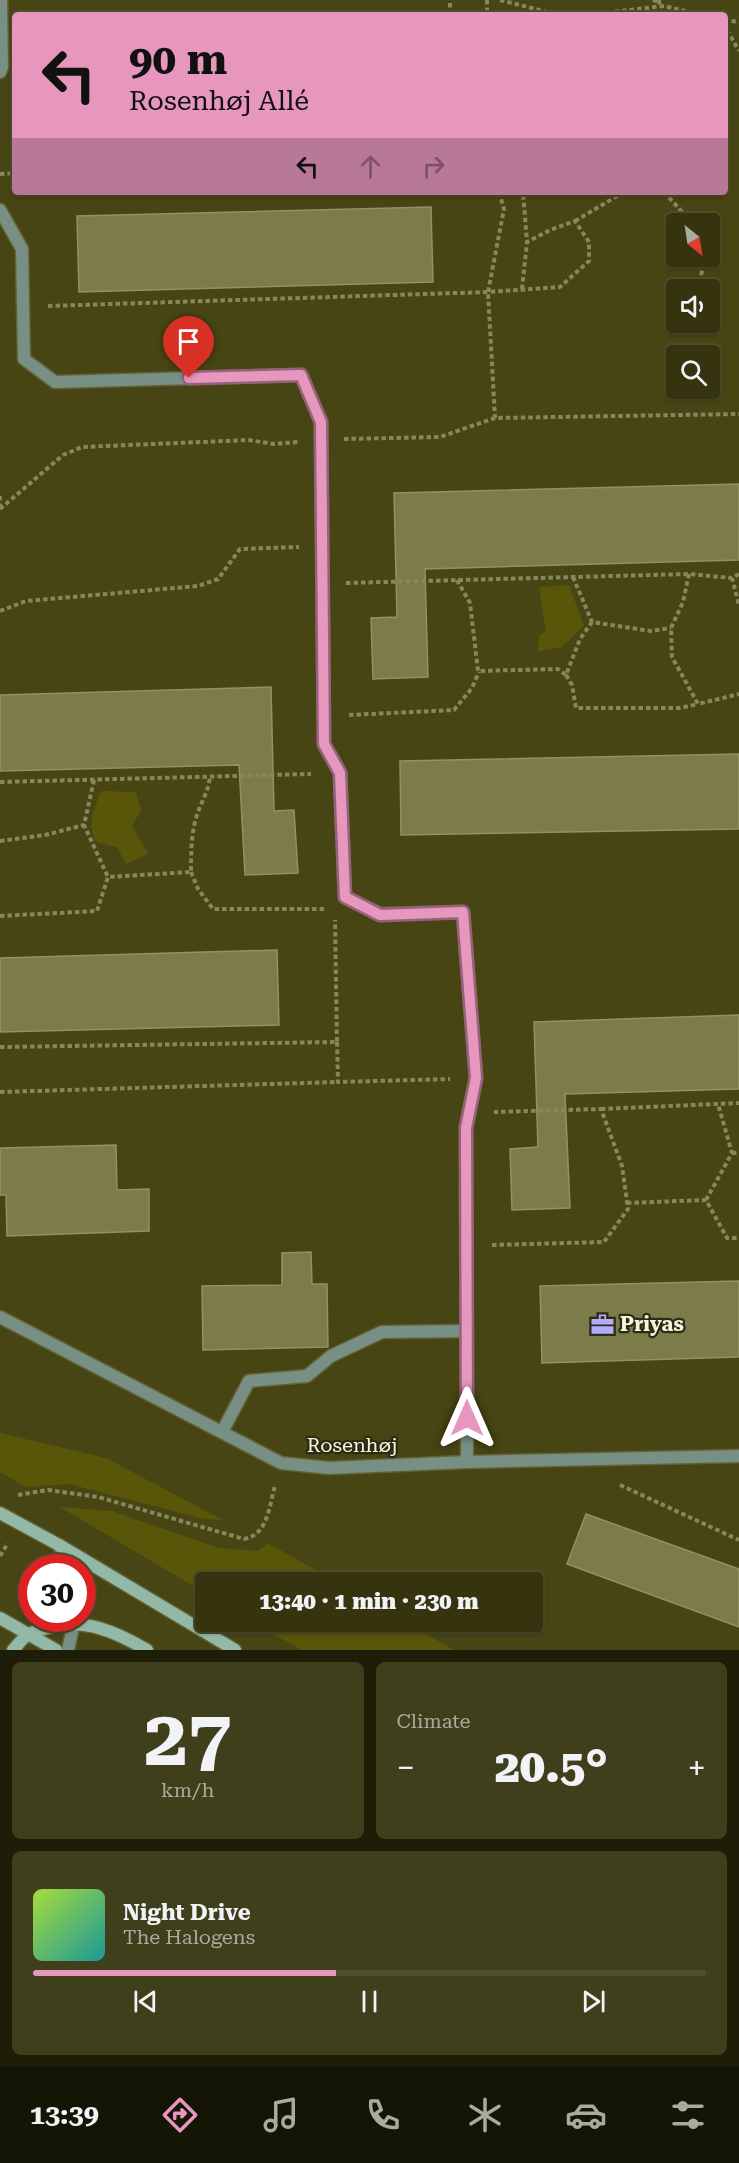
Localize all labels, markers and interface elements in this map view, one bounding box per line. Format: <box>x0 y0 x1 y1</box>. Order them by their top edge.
text: 90 m <box>129 35 227 84</box>
icon: left <box>30 36 108 114</box>
text: Rosenhøj Allé <box>129 85 309 117</box>
icon: left <box>291 150 324 183</box>
icon: ahead <box>354 150 387 183</box>
icon: right <box>417 150 450 183</box>
north arrow <box>666 213 720 267</box>
map controls <box>666 213 720 399</box>
button: sound <box>666 279 720 333</box>
pin <box>163 316 214 378</box>
icon: arrive <box>172 325 205 358</box>
button: search <box>666 345 720 399</box>
office icon: Priyas <box>589 1311 615 1337</box>
place label: Priyas <box>620 1312 684 1336</box>
position arrow <box>435 1386 499 1450</box>
street label: Rosenhøj <box>307 1433 397 1457</box>
speed limit sign: 30 <box>18 1554 96 1632</box>
text: 13:40 · 1 min · 230 m <box>259 1589 479 1614</box>
text: 27 <box>144 1693 231 1784</box>
text: Climate <box>397 1709 471 1733</box>
text: 20.5° <box>495 1740 608 1793</box>
text: − <box>397 1748 415 1787</box>
text: + <box>688 1748 706 1787</box>
text: km/h <box>161 1778 215 1802</box>
text: Night Drive <box>123 1900 251 1925</box>
text: The Halogens <box>123 1925 255 1949</box>
icon: previous <box>129 1985 162 2018</box>
icon: pause <box>353 1985 386 2018</box>
icon: next <box>577 1985 610 2018</box>
icon: directions <box>159 2094 201 2136</box>
icon: music <box>260 2094 302 2136</box>
icon: phone <box>362 2094 404 2136</box>
icon: climate <box>464 2094 506 2136</box>
icon: car <box>565 2094 607 2136</box>
icon: filters <box>667 2094 709 2136</box>
text: 13:39 <box>30 2099 99 2131</box>

